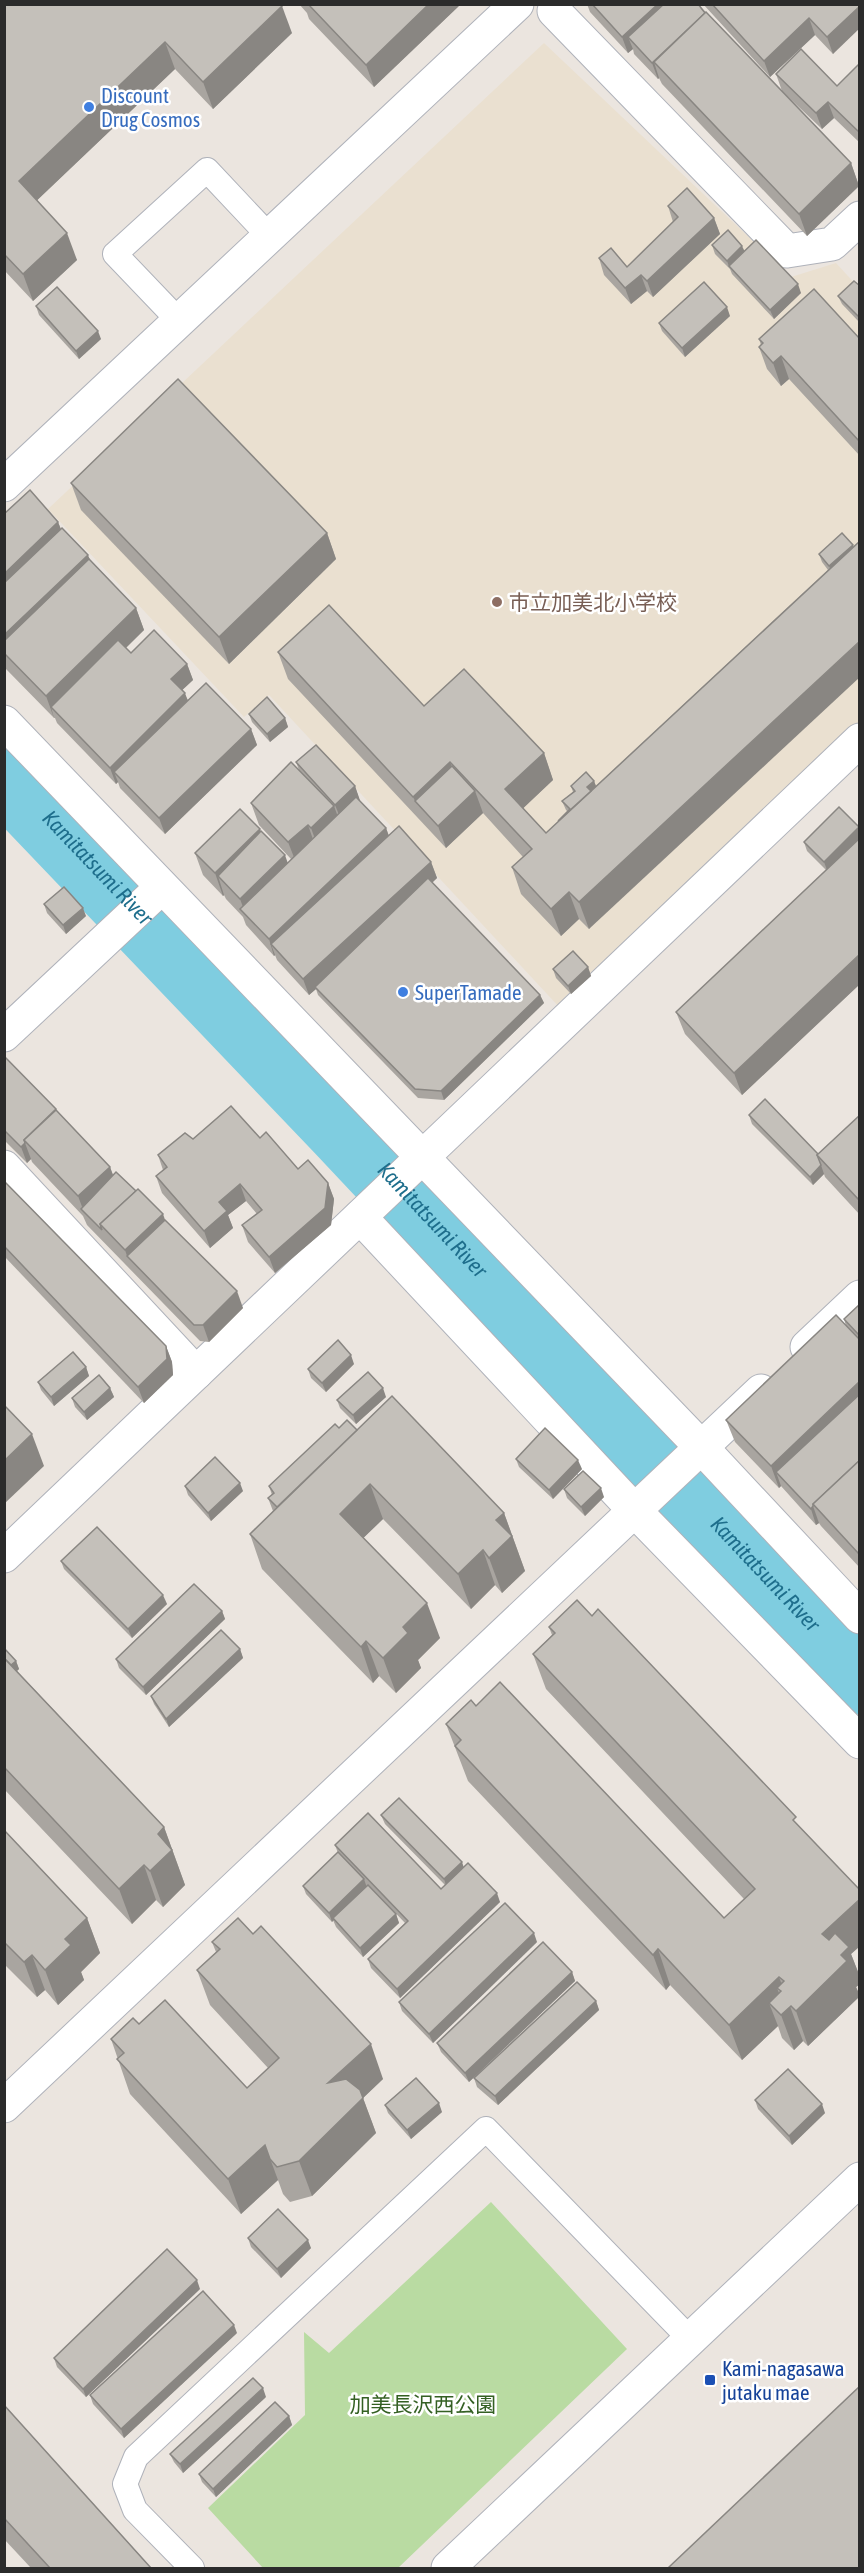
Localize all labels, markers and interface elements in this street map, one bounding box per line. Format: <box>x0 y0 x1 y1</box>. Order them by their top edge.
place label: Discount Drug Cosmos <box>101 83 200 131</box>
marker: Discount Drug Cosmos <box>82 100 96 114</box>
place label: 市立加美北小学校 <box>509 590 677 614</box>
marker: 市立加美北小学校 <box>490 595 504 609</box>
water label: Kamitatsumi River <box>37 805 159 931</box>
place label: SuperTamade <box>415 980 522 1004</box>
marker: SuperTamade <box>396 985 410 999</box>
water label: Kamitatsumi River <box>373 1157 494 1283</box>
water label: Kamitatsumi River <box>706 1511 827 1638</box>
place label: Kami-nagasawa jutaku mae <box>721 2356 844 2404</box>
marker: Kami-nagasawa jutaku mae <box>703 2373 717 2387</box>
park label: 加美長沢西公園 <box>350 2392 497 2416</box>

